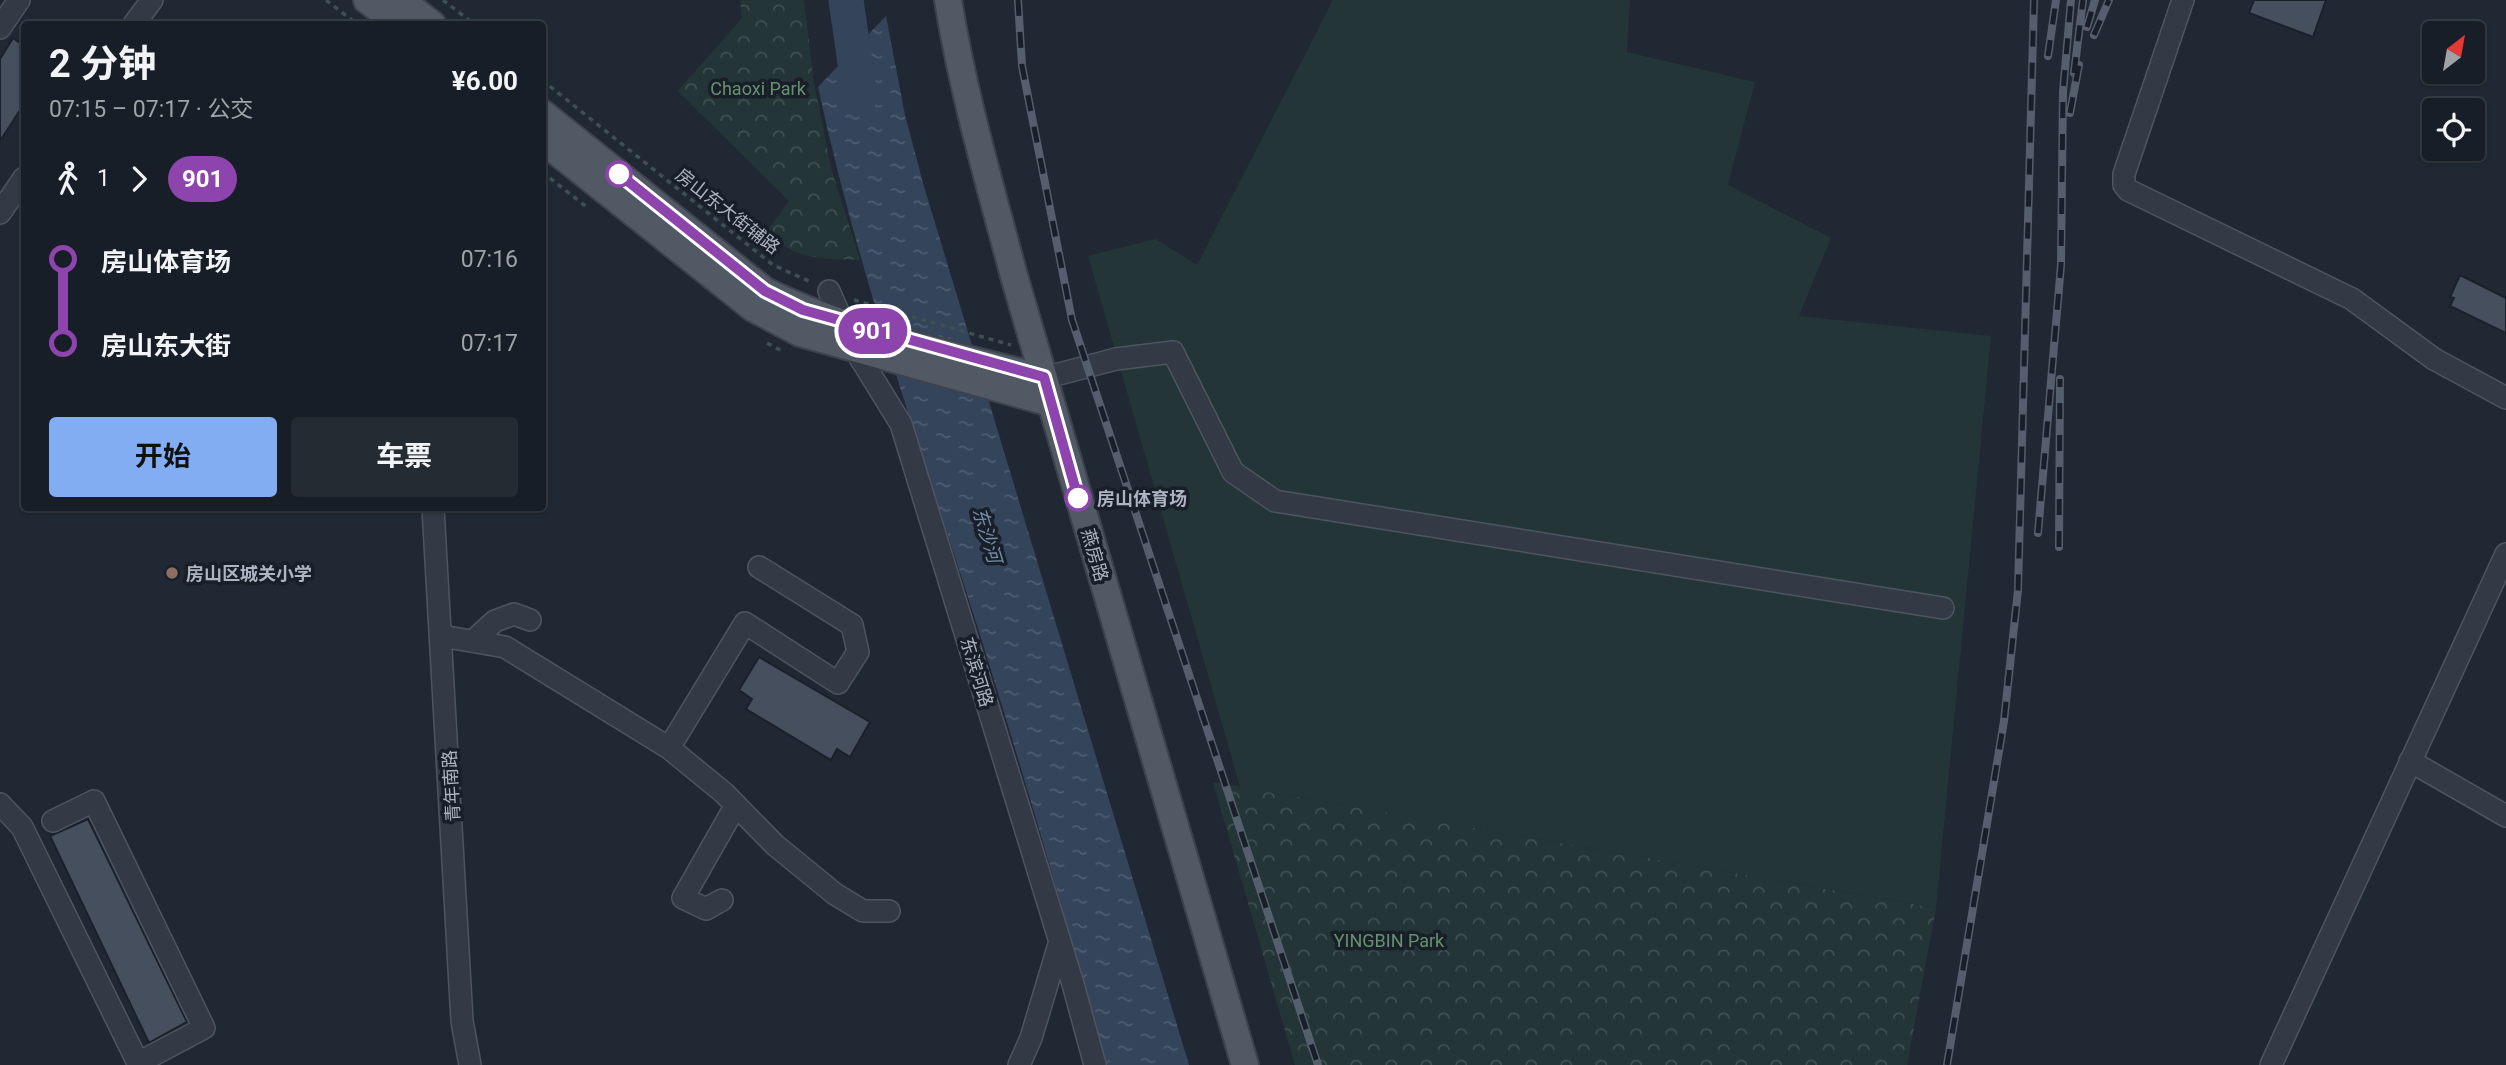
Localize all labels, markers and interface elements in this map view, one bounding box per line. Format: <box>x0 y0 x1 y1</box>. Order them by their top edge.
north arrow <box>2422 21 2485 84</box>
map controls <box>2422 21 2485 161</box>
text: 2 分钟 <box>49 42 156 86</box>
text: ¥6.00 <box>452 66 518 96</box>
park label: Chaoxi Park <box>710 78 807 99</box>
text: 07:15 – 07:17 · 公交 <box>49 96 253 123</box>
button: locate <box>2422 98 2485 161</box>
icon: walk <box>49 160 87 198</box>
icon: forward <box>120 160 158 198</box>
unlabelled marker <box>606 161 632 187</box>
street label: 房山东大街辅路 <box>672 164 784 258</box>
text: 1 <box>97 165 110 192</box>
text: 901 <box>182 165 223 193</box>
text: 07:16 <box>461 246 518 273</box>
text: 房山体育场 <box>101 247 231 277</box>
line badge: 901 <box>833 308 913 354</box>
text: 901 <box>852 317 894 345</box>
text: 07:17 <box>461 330 518 357</box>
text: 房山东大街 <box>101 331 231 361</box>
button: 开始 <box>49 417 277 497</box>
button: 车票 <box>291 417 518 497</box>
marker: 房山体育场 <box>1065 485 1091 511</box>
place label: 房山体育场 <box>1097 488 1187 509</box>
water label: 东沙河 <box>968 504 1007 569</box>
street label: 燕房路 <box>1077 526 1113 584</box>
place label: 房山区城关小学 <box>186 563 312 584</box>
marker: 房山区城关小学 <box>164 565 180 581</box>
street label: 东滨河路 <box>956 635 998 709</box>
street label: 青年南路 <box>439 749 463 823</box>
park label: YINGBIN Park <box>1334 930 1445 951</box>

